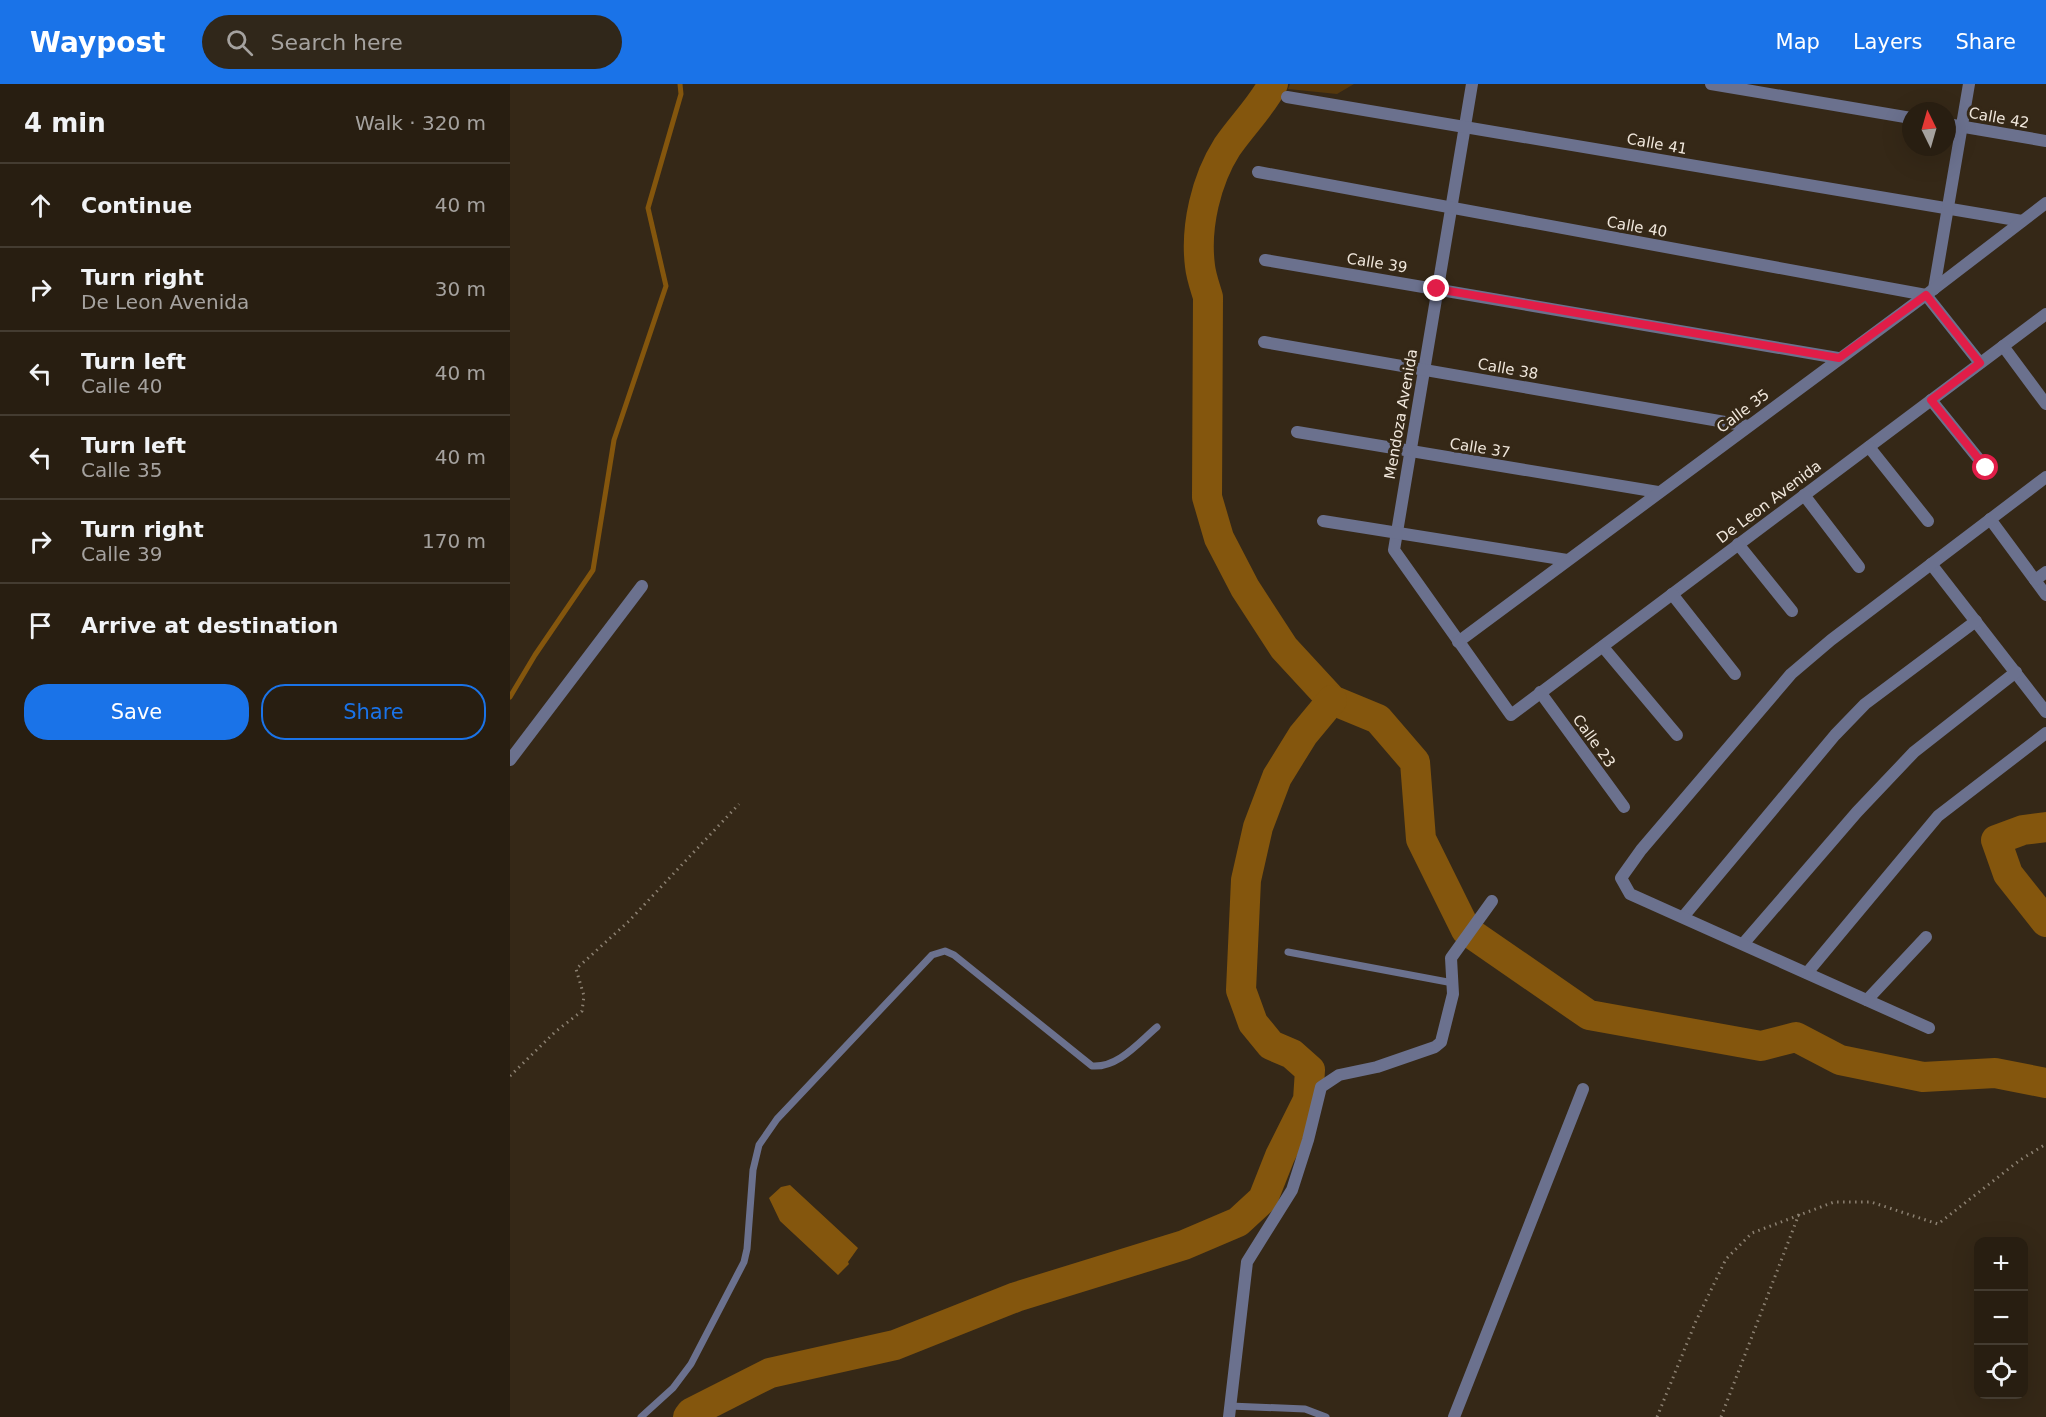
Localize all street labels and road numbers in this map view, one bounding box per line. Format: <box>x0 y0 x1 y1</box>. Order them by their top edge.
street label: Calle 42 <box>1967 104 2031 132</box>
street label: Calle 41 <box>1625 130 1689 158</box>
street label: Calle 40 <box>1605 213 1669 241</box>
street label: Calle 39 <box>1345 249 1409 277</box>
street label: Mendoza Avenida <box>1381 347 1421 481</box>
street label: Calle 38 <box>1476 355 1540 383</box>
street label: Calle 35 <box>1713 385 1773 437</box>
street label: Calle 37 <box>1448 434 1512 462</box>
street label: De Leon Avenida <box>1713 457 1825 547</box>
street label: Calle 23 <box>1569 711 1619 771</box>

